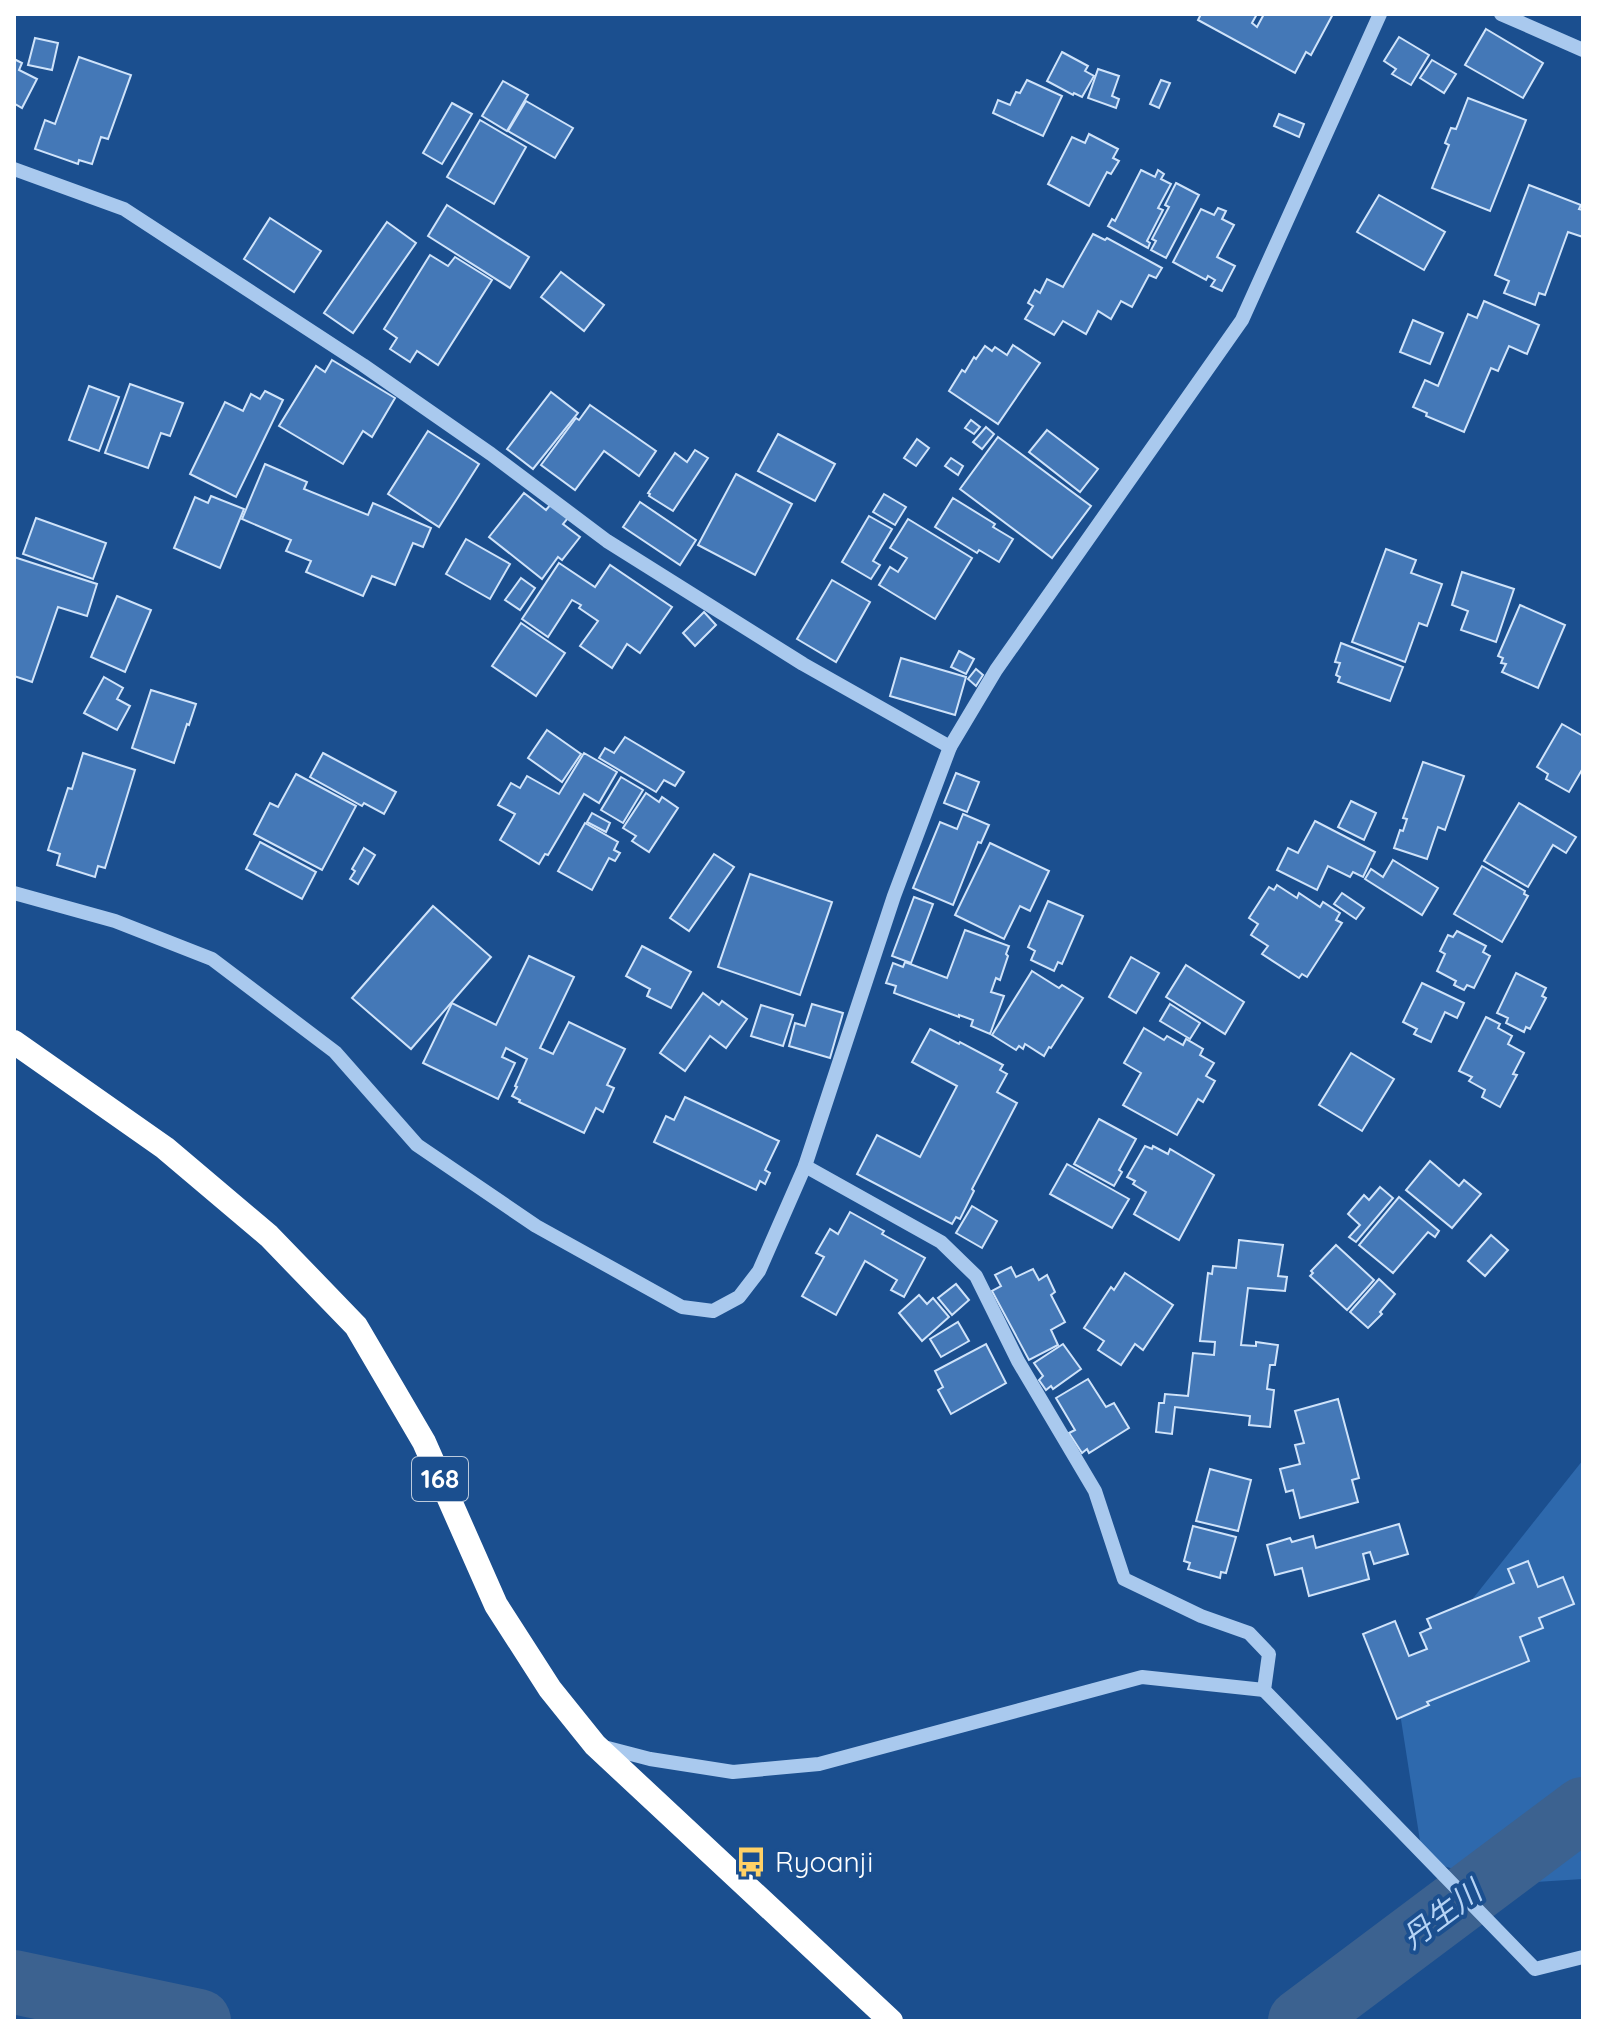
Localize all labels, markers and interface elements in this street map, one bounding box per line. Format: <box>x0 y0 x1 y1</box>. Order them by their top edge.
road number: 168 <box>412 1457 468 1501</box>
place label: Ryoanji <box>775 1844 873 1879</box>
bus stop icon: Ryoanji <box>734 1845 768 1879</box>
water label: 丹生川 <box>1394 1870 1491 1956</box>

